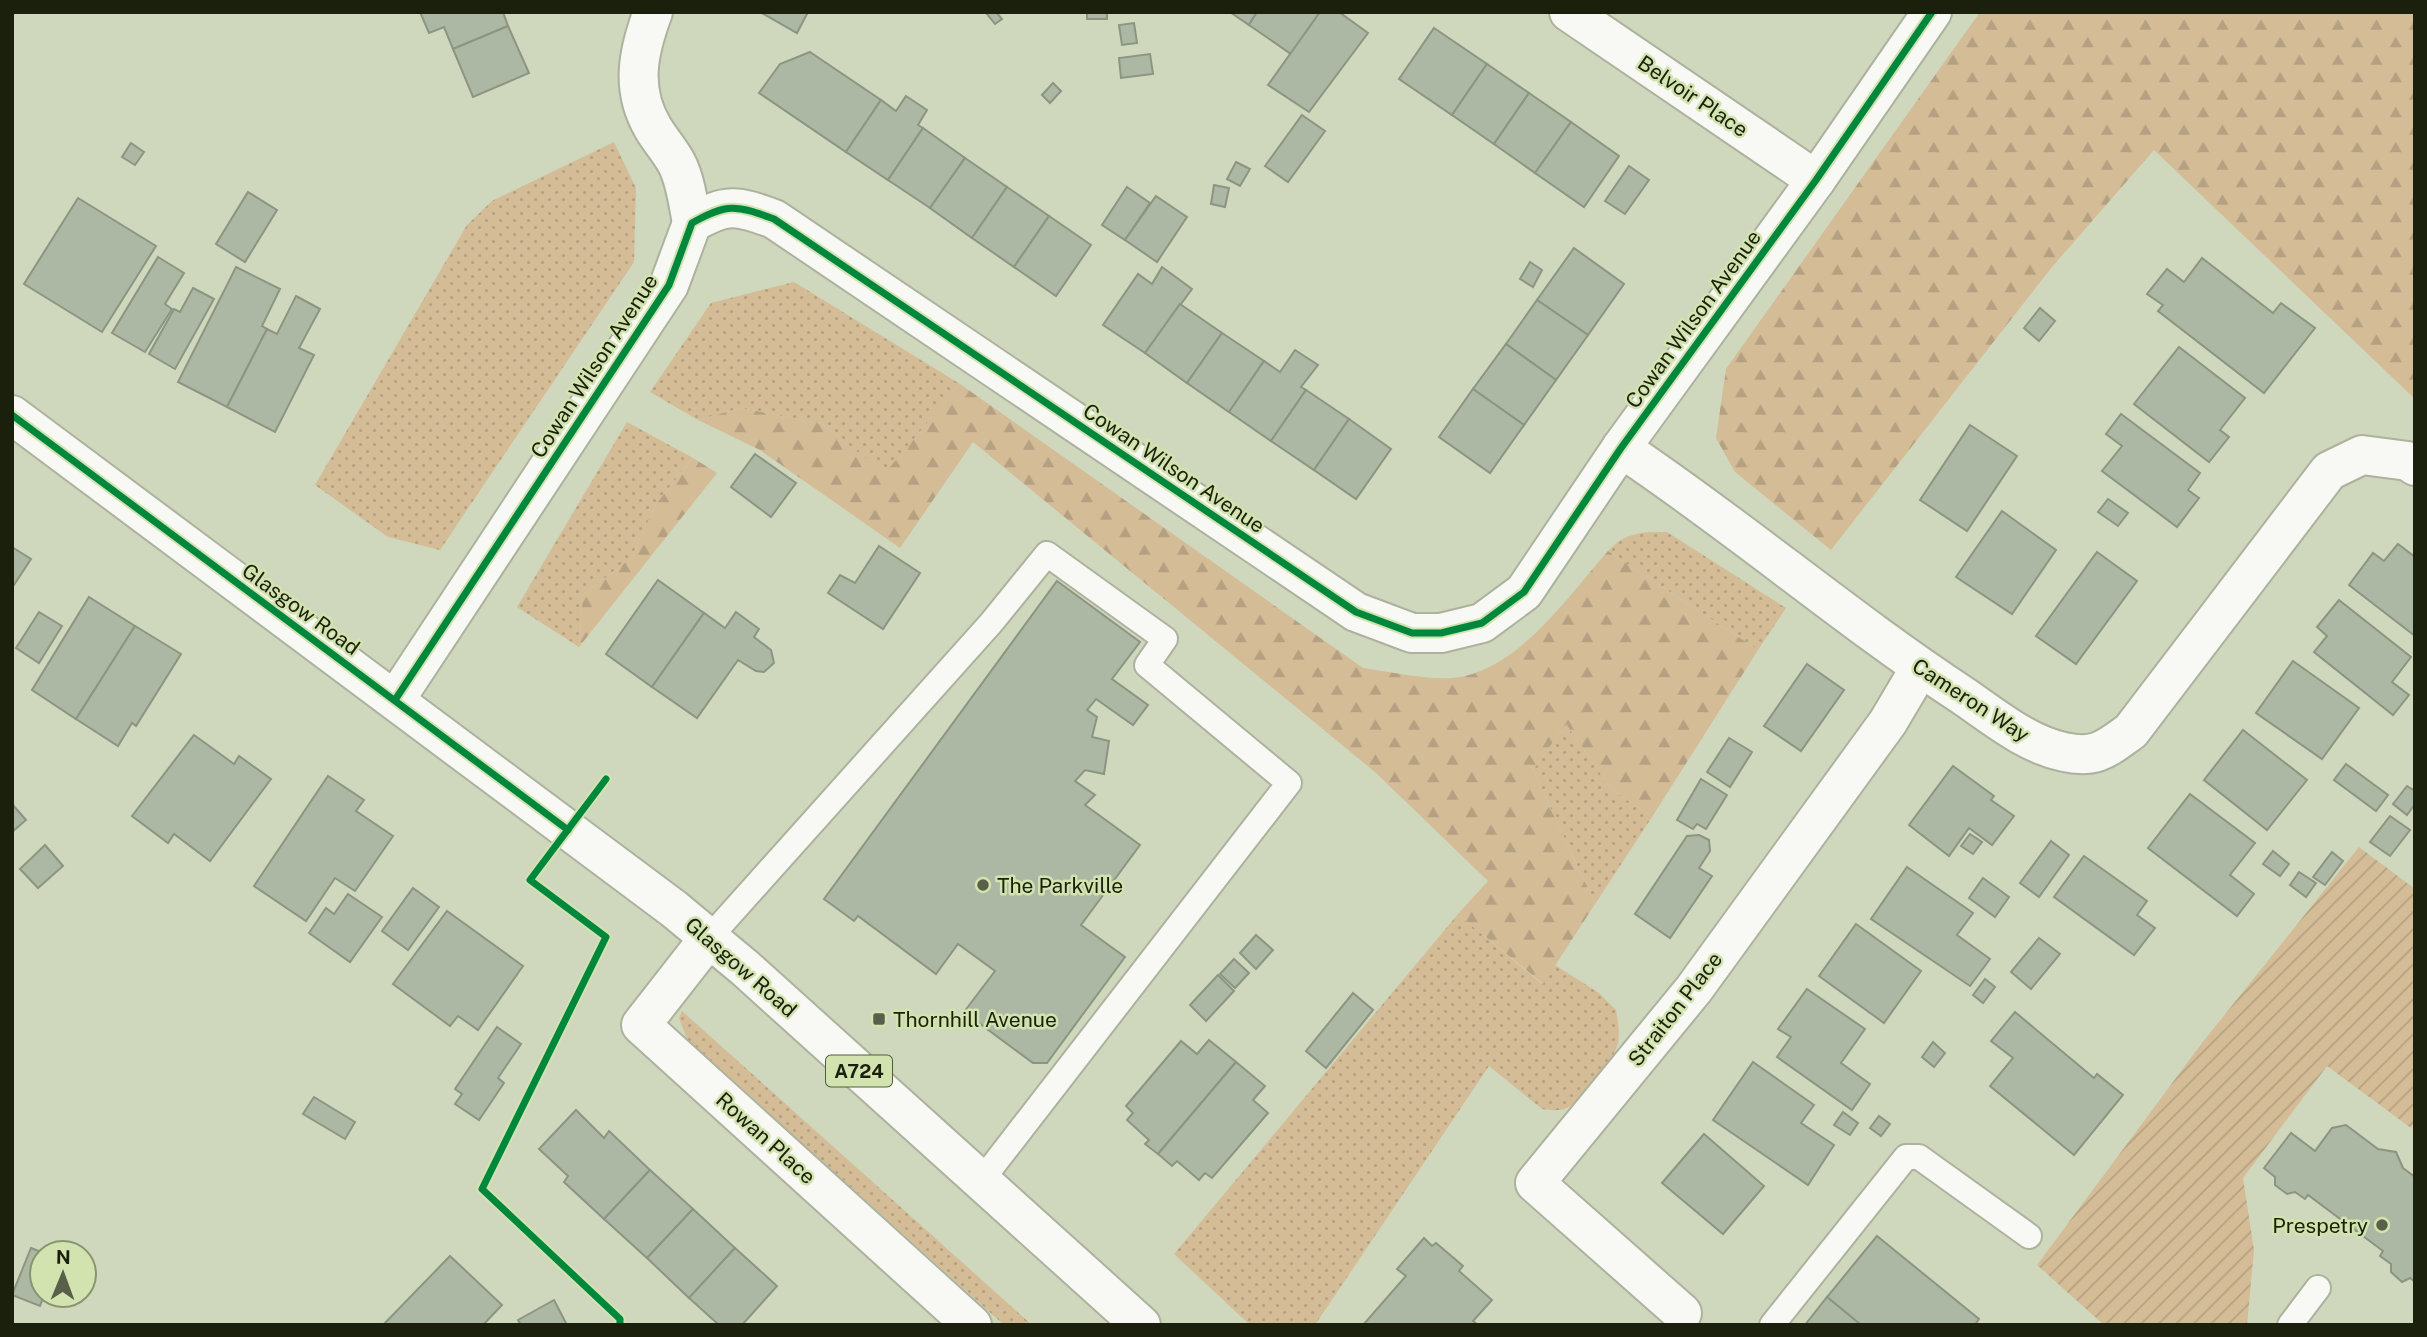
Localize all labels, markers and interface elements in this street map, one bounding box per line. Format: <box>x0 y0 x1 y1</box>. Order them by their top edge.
street label: Belvoir Place <box>1633 50 1753 142</box>
street label: Cowan Wilson Avenue <box>1620 225 1766 413</box>
street label: Cowan Wilson Avenue <box>525 270 663 462</box>
street label: Cowan Wilson Avenue <box>1078 398 1270 538</box>
street label: Glasgow Road <box>237 558 365 660</box>
street label: Cameron Way <box>1908 653 2034 747</box>
place label: The Parkville <box>997 873 1123 898</box>
marker: The Parkville <box>975 877 991 893</box>
street label: Glasgow Road <box>680 912 802 1022</box>
street label: Straiton Place <box>1623 947 1727 1071</box>
place label: Thornhill Avenue <box>893 1007 1057 1032</box>
marker: Thornhill Avenue <box>871 1011 887 1027</box>
road number: A724 <box>826 1056 892 1086</box>
street label: Rowan Place <box>711 1087 821 1189</box>
place label: Prespetry <box>2272 1213 2368 1238</box>
marker: Prespetry <box>2374 1217 2390 1233</box>
north arrow <box>28 1239 98 1309</box>
text: N <box>56 1246 71 1268</box>

